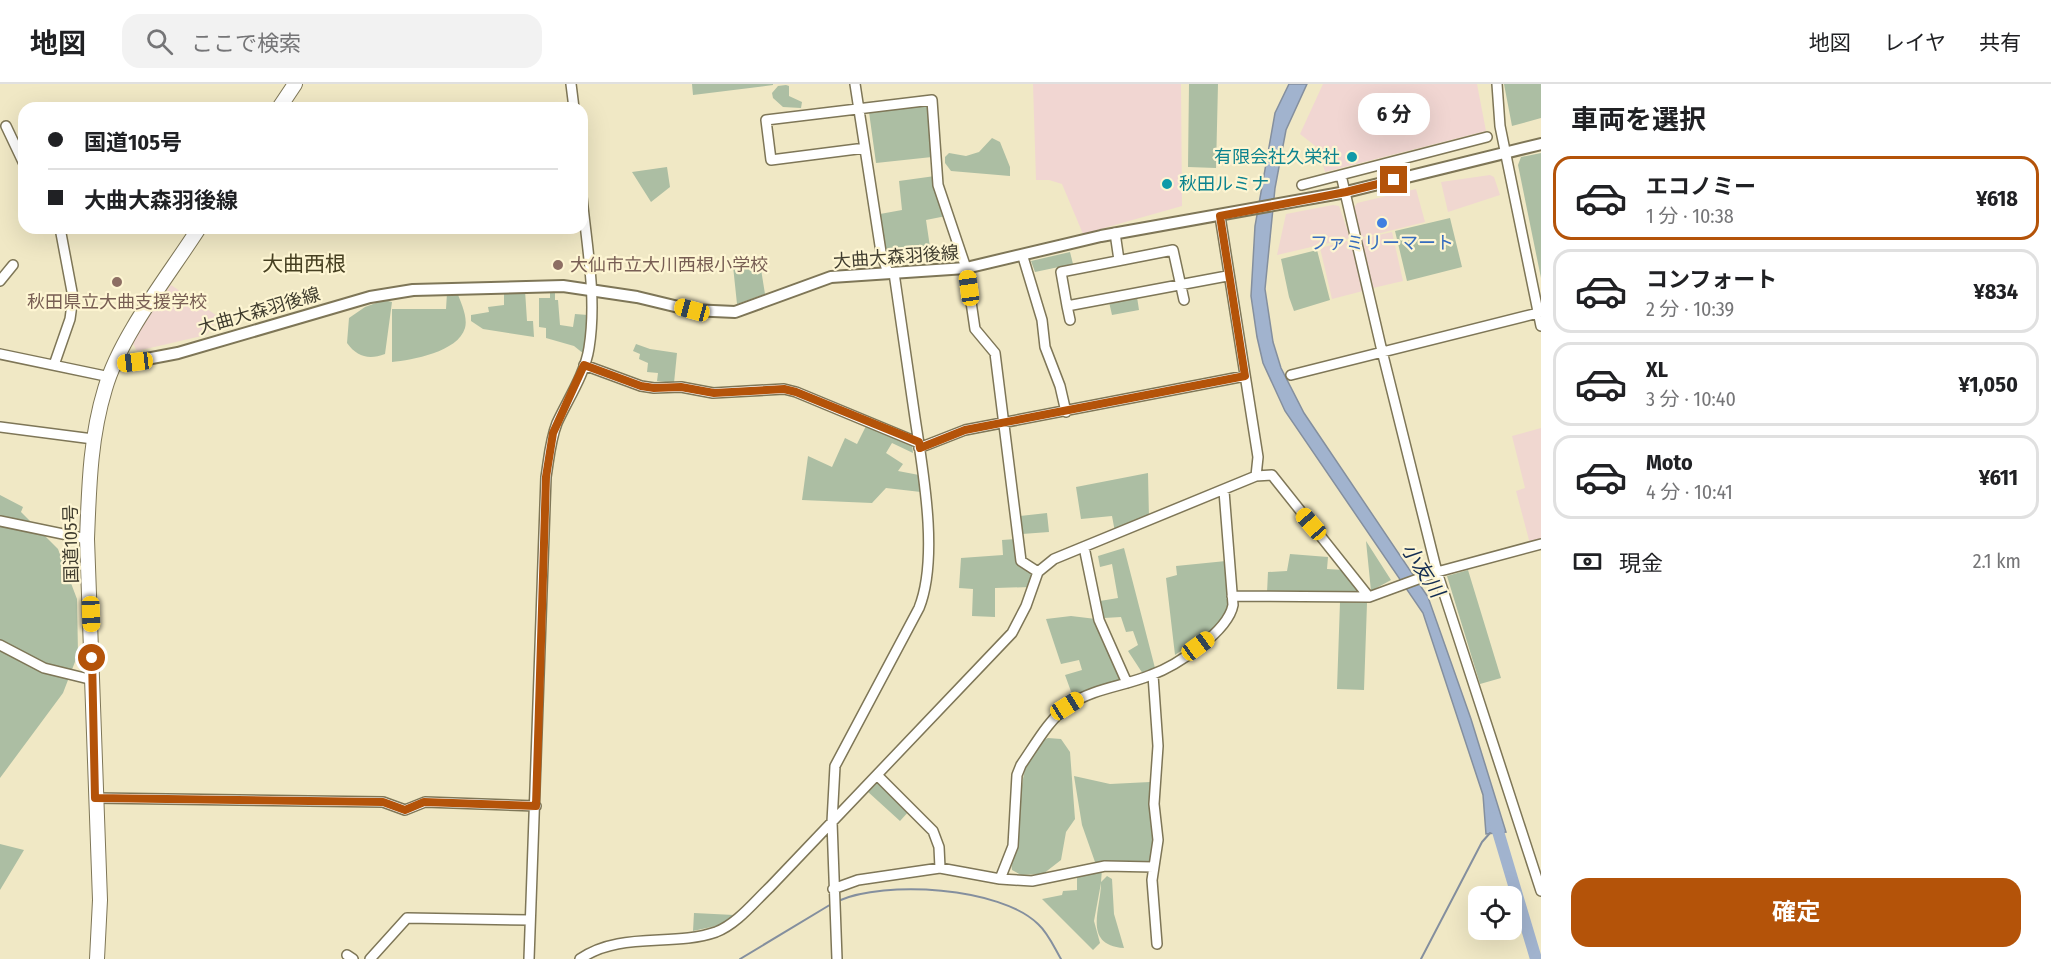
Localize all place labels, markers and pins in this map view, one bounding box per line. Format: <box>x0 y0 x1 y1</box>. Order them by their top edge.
place label: 有限会社久栄社 <box>1214 146 1340 168</box>
marker: 有限会社久栄社 <box>1345 150 1359 164</box>
place label: 秋田ルミナ <box>1179 173 1269 195</box>
marker: 秋田ルミナ <box>1160 177 1174 191</box>
marker: ファミリーマート <box>1375 216 1389 230</box>
place label: ファミリーマート <box>1310 232 1454 254</box>
place label: 大仙市立大川西根小学校 <box>570 254 768 276</box>
marker: 大仙市立大川西根小学校 <box>551 258 565 272</box>
marker: 秋田県立大曲支援学校 <box>110 275 124 289</box>
place label: 秋田県立大曲支援学校 <box>27 291 207 313</box>

